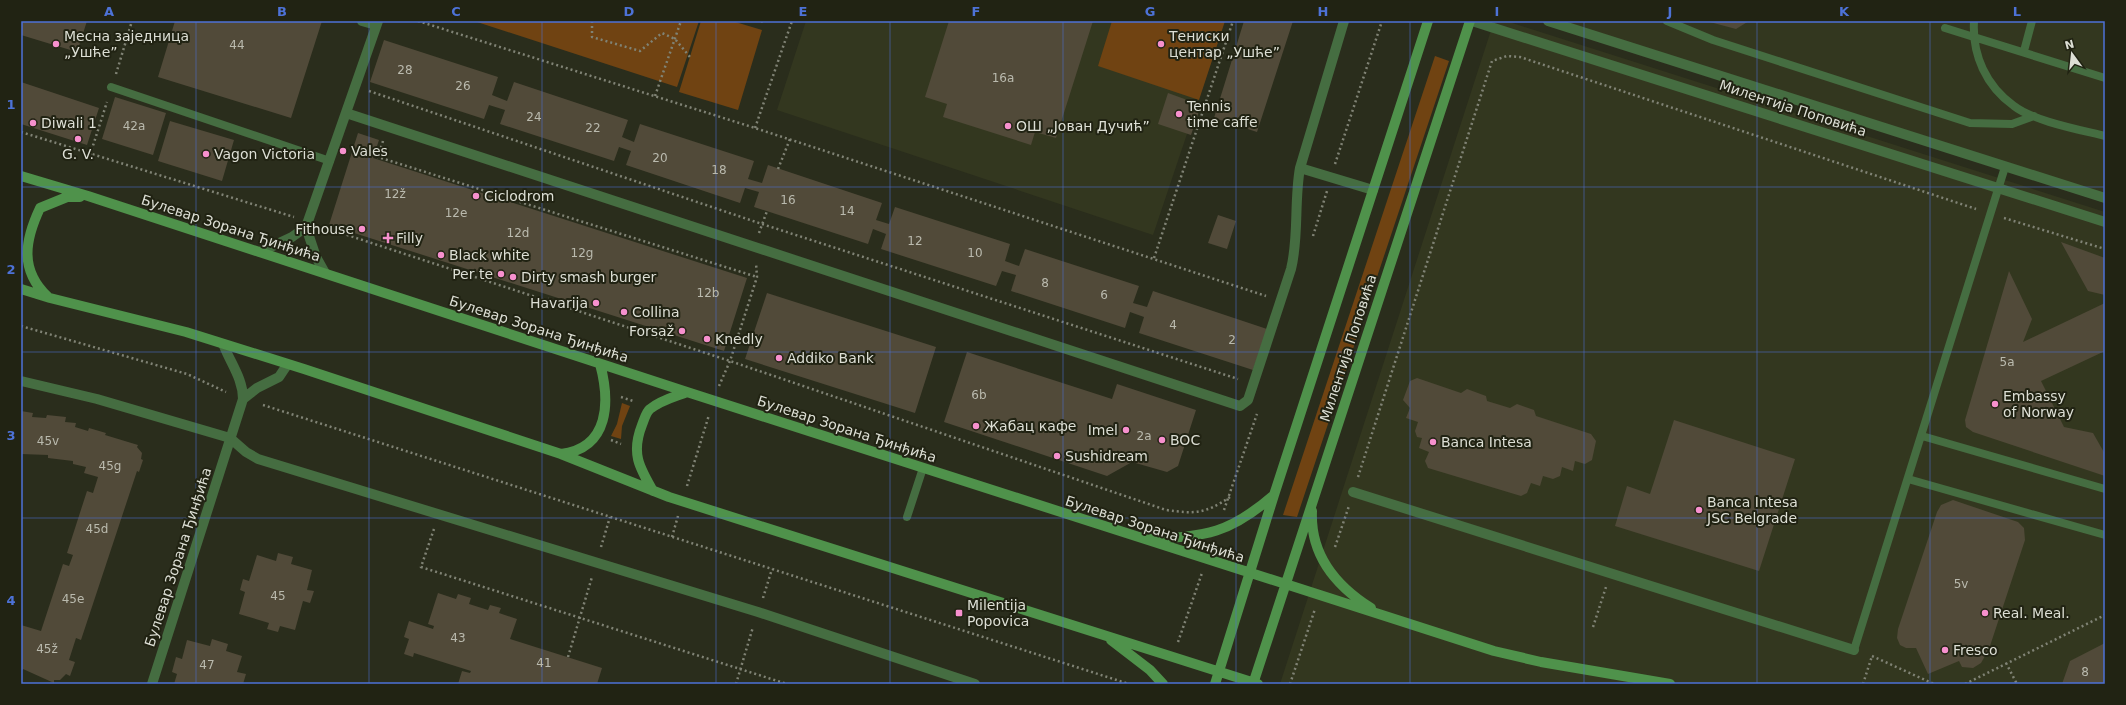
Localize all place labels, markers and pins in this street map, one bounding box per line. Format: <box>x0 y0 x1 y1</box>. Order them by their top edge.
place label: Месна заједница „Ушће” <box>64 28 189 60</box>
place label: Тениски центар „Ушће” <box>1168 28 1280 60</box>
marker: Месна заједница „Ушће” <box>51 39 61 49</box>
marker: Тениски центар „Ушће” <box>1156 39 1166 49</box>
place label: Tennis time caffe <box>1186 98 1258 130</box>
marker: Tennis time caffe <box>1174 109 1184 119</box>
place label: Diwali 1 <box>41 115 97 131</box>
marker: Diwali 1 <box>28 118 38 128</box>
place label: ОШ „Јован Дучић” <box>1016 118 1150 134</box>
marker: ОШ „Јован Дучић” <box>1003 121 1013 131</box>
marker: G. V. <box>73 134 83 144</box>
place label: Vales <box>351 143 388 159</box>
place label: G. V. <box>62 146 94 162</box>
place label: Vagon Victoria <box>214 146 315 162</box>
marker: Vales <box>338 146 348 156</box>
marker: Vagon Victoria <box>201 149 211 159</box>
place label: Ciclodrom <box>484 188 554 204</box>
marker: Ciclodrom <box>471 191 481 201</box>
place label: Fithouse <box>295 221 354 237</box>
marker: Fithouse <box>357 224 367 234</box>
place label: Filly <box>396 230 423 246</box>
marker: Filly <box>383 233 393 243</box>
place label: Black white <box>449 247 530 263</box>
marker: Black white <box>436 250 446 260</box>
place label: Per te <box>452 266 493 282</box>
marker: Per te <box>496 269 506 279</box>
place label: Dirty smash burger <box>521 269 657 285</box>
marker: Dirty smash burger <box>508 272 518 282</box>
place label: Havarija <box>530 295 588 311</box>
marker: Havarija <box>591 298 601 308</box>
place label: Collina <box>632 304 679 320</box>
marker: Collina <box>619 307 629 317</box>
place label: Forsaž <box>629 323 674 339</box>
marker: Forsaž <box>677 326 687 336</box>
place label: Knedly <box>715 331 763 347</box>
marker: Knedly <box>702 334 712 344</box>
place label: Addiko Bank <box>787 350 875 366</box>
marker: Addiko Bank <box>774 353 784 363</box>
place label: Embassy of Norway <box>2003 388 2074 420</box>
marker: Embassy of Norway <box>1990 399 2000 409</box>
place label: Жабац кафе <box>984 418 1076 434</box>
marker: Жабац кафе <box>971 421 981 431</box>
place label: Imel <box>1088 422 1118 438</box>
marker: Imel <box>1121 425 1131 435</box>
place label: BOC <box>1170 432 1200 448</box>
place label: Banca Intesa <box>1441 434 1532 450</box>
marker: BOC <box>1157 435 1167 445</box>
marker: Banca Intesa <box>1428 437 1438 447</box>
place label: Sushidream <box>1065 448 1148 464</box>
marker: Sushidream <box>1052 451 1062 461</box>
place label: Banca Intesa JSC Belgrade <box>1706 494 1798 526</box>
marker: Banca Intesa JSC Belgrade <box>1694 505 1704 515</box>
place label: Milentija Popovica <box>967 597 1029 629</box>
place label: Real. Meal. <box>1993 605 2070 621</box>
marker: Milentija Popovica <box>954 608 964 618</box>
marker: Real. Meal. <box>1980 608 1990 618</box>
place label: Fresco <box>1953 642 1998 658</box>
marker: Fresco <box>1940 645 1950 655</box>

